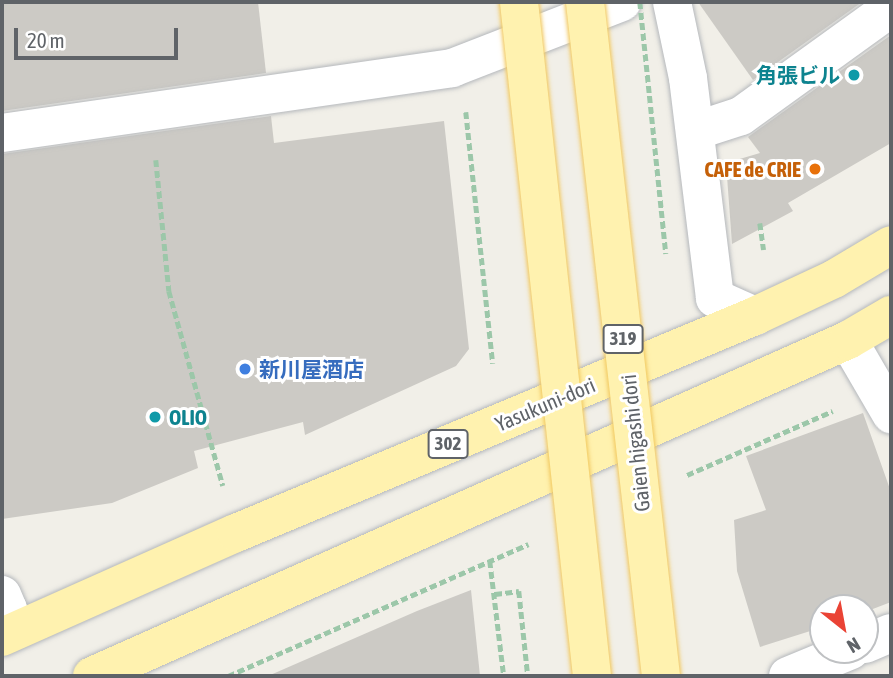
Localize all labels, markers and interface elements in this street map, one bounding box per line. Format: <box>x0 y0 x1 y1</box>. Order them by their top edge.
scale bar <box>18 14 182 58</box>
text: 20 m <box>27 28 65 52</box>
place label: 角張ビル <box>756 62 840 88</box>
marker: 角張ビル <box>846 67 862 83</box>
place label: CAFE de CRIE <box>704 156 801 182</box>
marker: CAFE de CRIE <box>807 161 823 177</box>
road number: 319 <box>602 324 644 354</box>
place label: 新川屋酒店 <box>259 356 364 382</box>
marker: 新川屋酒店 <box>237 361 253 377</box>
street label: Yasukuni-dori <box>491 372 599 436</box>
street label: Gaien higashi dori <box>615 373 655 513</box>
place label: OLIO <box>169 404 207 430</box>
marker: OLIO <box>147 409 163 425</box>
road number: 302 <box>427 428 469 460</box>
north arrow <box>809 594 879 664</box>
text: N <box>843 633 864 658</box>

